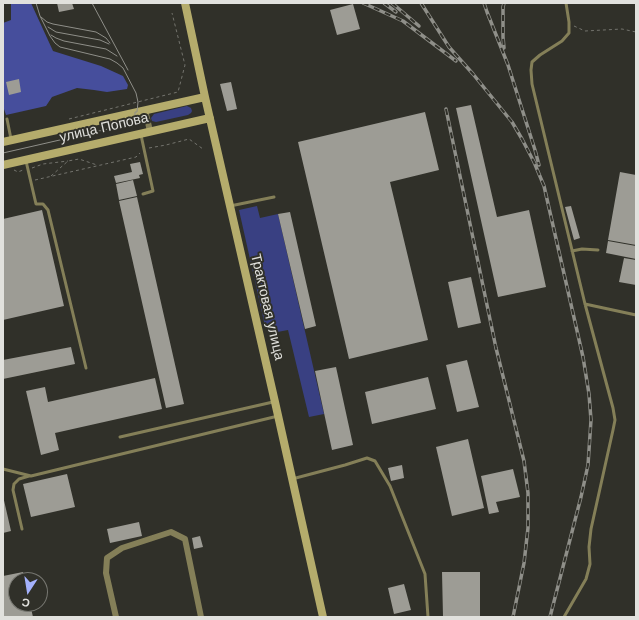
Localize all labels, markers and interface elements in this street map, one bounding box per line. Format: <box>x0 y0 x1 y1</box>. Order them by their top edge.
street label: улица Попова <box>58 110 150 146</box>
street label: Трактовая улица <box>247 252 287 362</box>
north arrow <box>8 572 48 612</box>
text: С <box>21 596 31 609</box>

